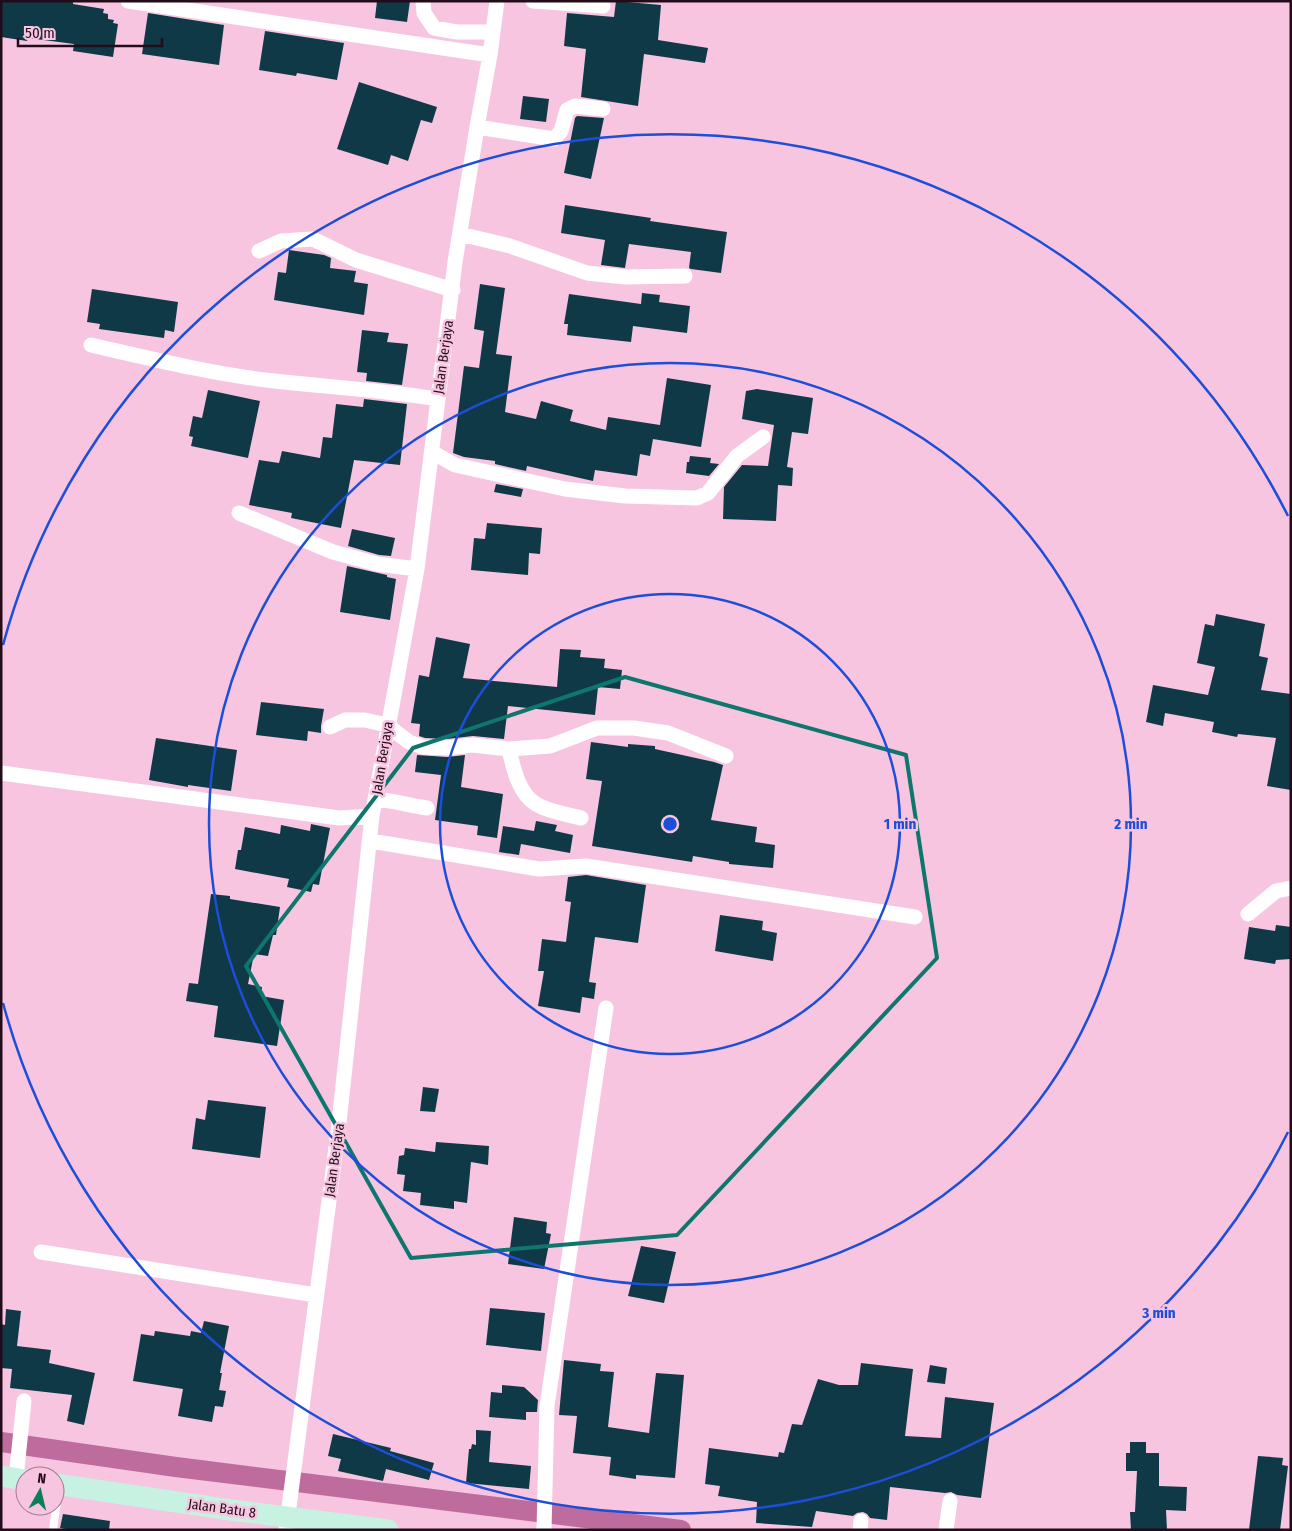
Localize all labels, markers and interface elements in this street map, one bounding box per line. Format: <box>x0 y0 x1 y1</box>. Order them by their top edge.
scale bar <box>18 15 161 47</box>
text: 50 m <box>25 24 55 42</box>
street label: Jalan Berjaya <box>430 319 457 395</box>
street label: Jalan Berjaya <box>368 720 397 796</box>
centre of rings <box>661 815 679 833</box>
text: 1 min <box>884 815 916 833</box>
text: 2 min <box>1113 815 1148 833</box>
street label: Jalan Berjaya <box>321 1122 348 1198</box>
text: 3 min <box>1141 1304 1176 1322</box>
north arrow <box>15 1466 65 1516</box>
text: N <box>36 1470 47 1488</box>
street label: Jalan Batu 8 <box>187 1495 257 1522</box>

